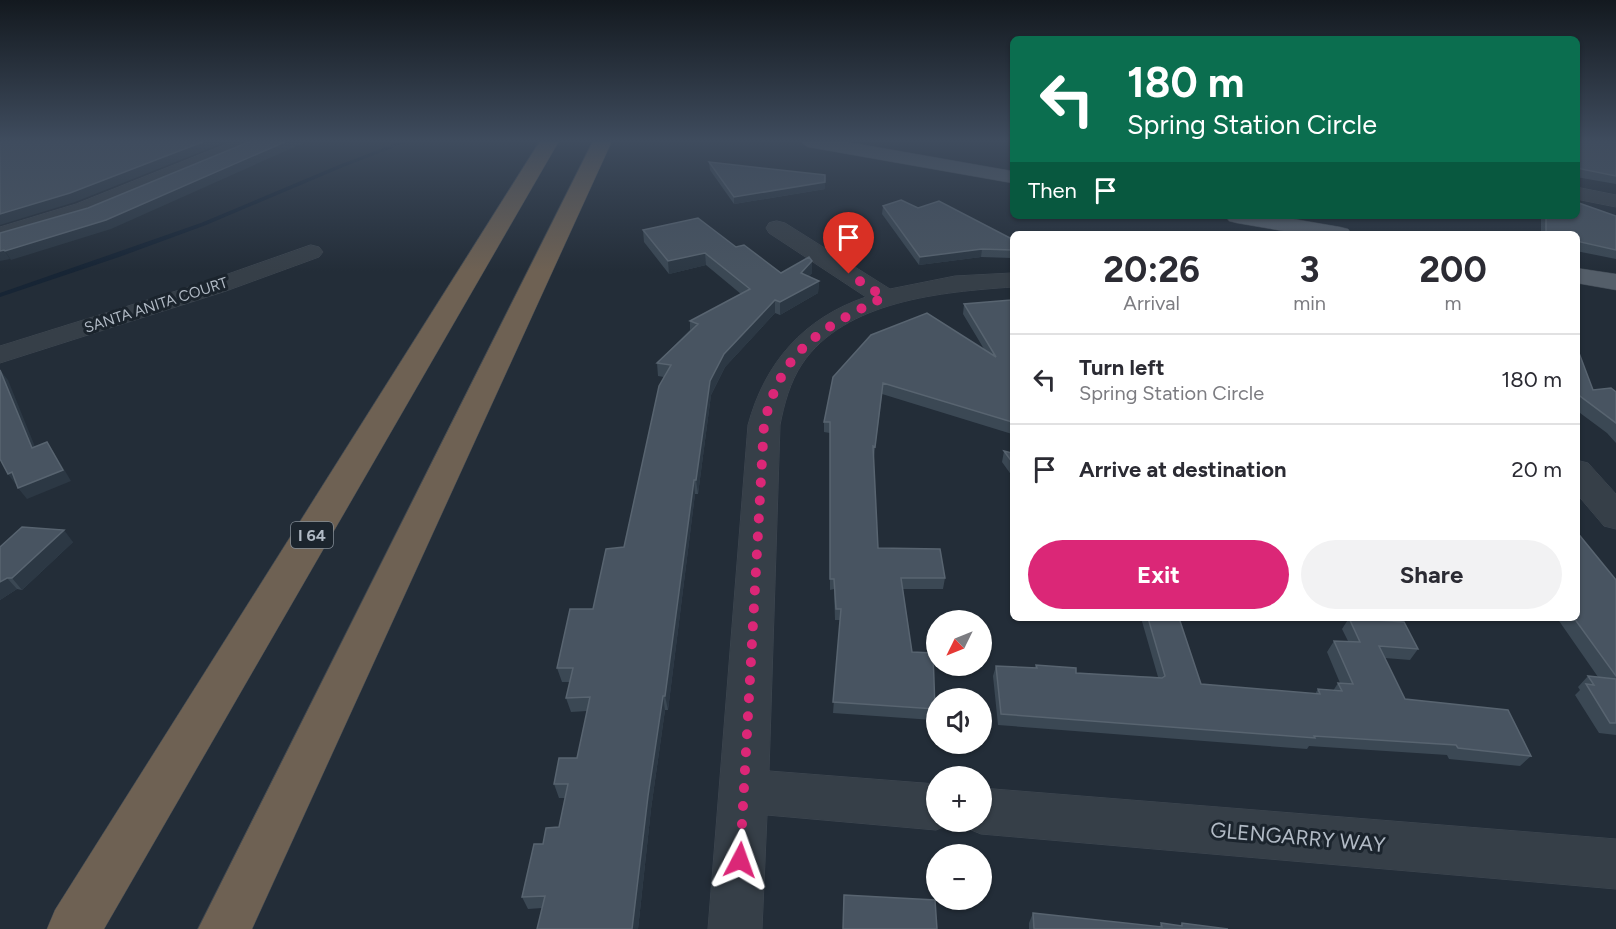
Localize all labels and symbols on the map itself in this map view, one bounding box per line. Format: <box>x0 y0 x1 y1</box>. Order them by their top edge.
pin <box>823 212 874 274</box>
street label: SANTA ANITA COURT <box>82 273 231 337</box>
road number: I 64 <box>291 522 333 548</box>
north arrow <box>926 610 992 676</box>
street label: GLENGARRY WAY <box>1209 817 1387 857</box>
position arrow <box>708 828 772 892</box>

